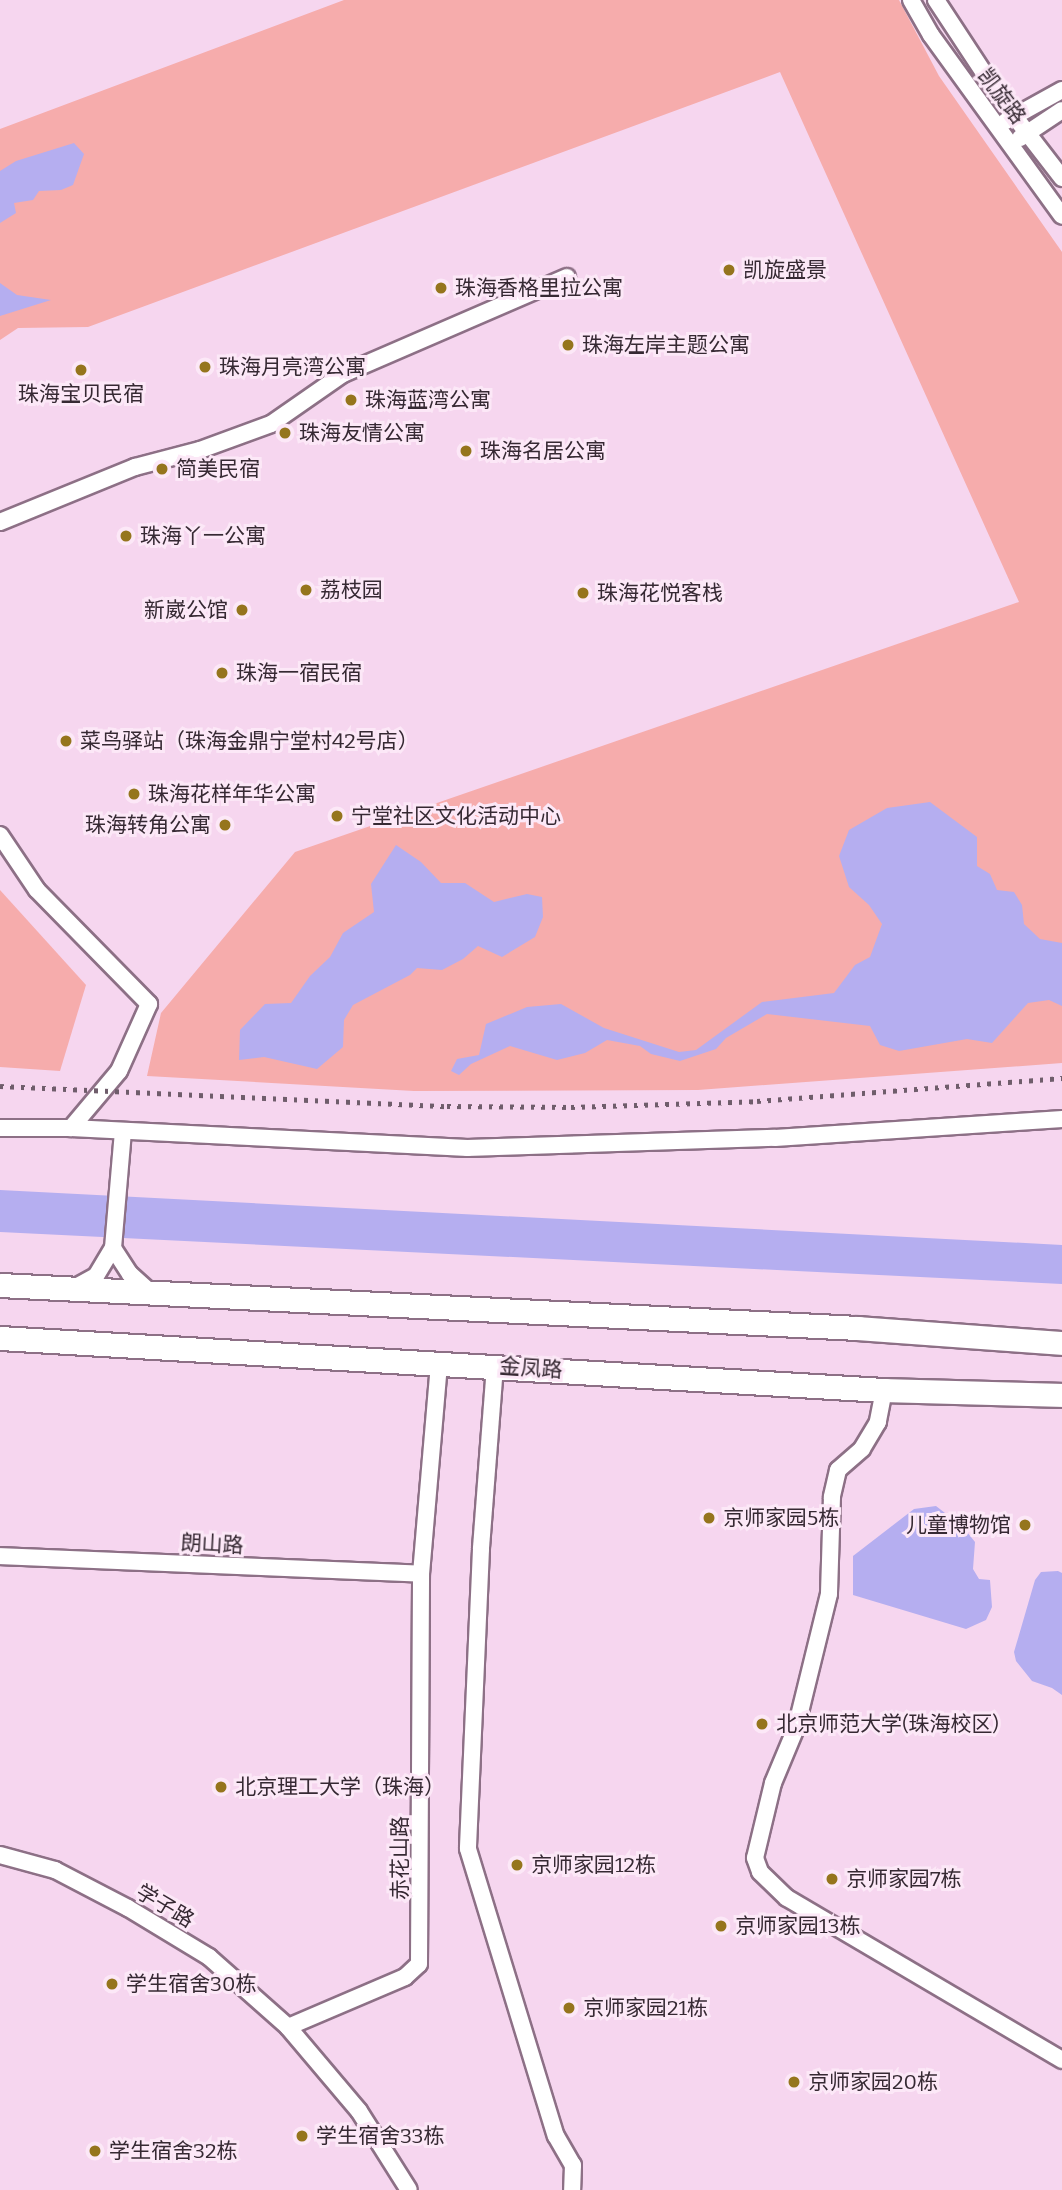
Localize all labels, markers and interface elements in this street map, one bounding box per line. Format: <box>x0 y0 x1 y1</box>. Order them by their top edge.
street label: 凯旋路 <box>973 63 1031 129</box>
place label: 凯旋盛景 <box>743 257 827 283</box>
marker: 凯旋盛景 <box>721 262 737 278</box>
place label: 珠海香格里拉公寓 <box>455 275 623 301</box>
marker: 珠海香格里拉公寓 <box>433 280 449 296</box>
place label: 珠海左岸主题公寓 <box>582 332 750 358</box>
marker: 珠海左岸主题公寓 <box>560 337 576 353</box>
place label: 珠海月亮湾公寓 <box>219 354 366 380</box>
marker: 珠海月亮湾公寓 <box>197 359 213 375</box>
marker: 珠海宝贝民宿 <box>73 362 89 378</box>
place label: 珠海宝贝民宿 <box>18 381 144 407</box>
place label: 珠海蓝湾公寓 <box>365 387 491 413</box>
marker: 珠海蓝湾公寓 <box>343 392 359 408</box>
place label: 珠海友情公寓 <box>299 420 425 446</box>
marker: 珠海友情公寓 <box>277 425 293 441</box>
place label: 珠海名居公寓 <box>480 438 606 464</box>
marker: 珠海名居公寓 <box>458 443 474 459</box>
place label: 简美民宿 <box>176 456 260 482</box>
marker: 简美民宿 <box>154 461 170 477</box>
place label: 珠海丫一公寓 <box>140 523 266 549</box>
marker: 珠海丫一公寓 <box>118 528 134 544</box>
place label: 荔枝园 <box>320 577 383 603</box>
place label: 珠海花悦客栈 <box>597 580 723 606</box>
marker: 荔枝园 <box>298 582 314 598</box>
marker: 珠海花悦客栈 <box>575 585 591 601</box>
place label: 新崴公馆 <box>144 597 228 623</box>
marker: 新崴公馆 <box>234 602 250 618</box>
place label: 珠海一宿民宿 <box>236 660 362 686</box>
marker: 珠海一宿民宿 <box>214 665 230 681</box>
place label: 菜鸟驿站（珠海金鼎宁堂村42号店） <box>80 728 419 754</box>
marker: 菜鸟驿站（珠海金鼎宁堂村42号店） <box>58 733 74 749</box>
place label: 珠海花样年华公寓 <box>148 781 316 807</box>
marker: 珠海花样年华公寓 <box>126 786 142 802</box>
place label: 宁堂社区文化活动中心 <box>351 803 561 829</box>
marker: 宁堂社区文化活动中心 <box>329 808 345 824</box>
place label: 珠海转角公寓 <box>85 812 211 838</box>
marker: 珠海转角公寓 <box>217 817 233 833</box>
street label: 金凤路 <box>499 1353 563 1383</box>
place label: 京师家园5栋 <box>723 1505 839 1531</box>
marker: 京师家园5栋 <box>701 1510 717 1526</box>
place label: 儿童博物馆 <box>906 1512 1011 1538</box>
marker: 儿童博物馆 <box>1017 1517 1033 1533</box>
street label: 朗山路 <box>180 1530 244 1558</box>
place label: 北京师范大学(珠海校区) <box>776 1711 999 1737</box>
marker: 北京师范大学(珠海校区) <box>754 1716 770 1732</box>
place label: 北京理工大学（珠海） <box>235 1774 445 1800</box>
marker: 北京理工大学（珠海） <box>213 1779 229 1795</box>
street label: 赤花山路 <box>387 1816 413 1900</box>
place label: 京师家园12栋 <box>531 1852 656 1878</box>
marker: 京师家园12栋 <box>509 1857 525 1873</box>
place label: 京师家园7栋 <box>846 1866 962 1892</box>
marker: 京师家园7栋 <box>824 1871 840 1887</box>
street label: 学子路 <box>132 1879 198 1933</box>
place label: 京师家园13栋 <box>735 1913 860 1939</box>
marker: 京师家园13栋 <box>713 1918 729 1934</box>
place label: 学生宿舍30栋 <box>126 1971 256 1997</box>
marker: 学生宿舍30栋 <box>104 1976 120 1992</box>
place label: 京师家园21栋 <box>583 1995 708 2021</box>
marker: 京师家园21栋 <box>561 2000 577 2016</box>
place label: 京师家园20栋 <box>808 2069 938 2095</box>
marker: 京师家园20栋 <box>786 2074 802 2090</box>
place label: 学生宿舍33栋 <box>316 2123 445 2149</box>
marker: 学生宿舍33栋 <box>294 2128 310 2144</box>
place label: 学生宿舍32栋 <box>109 2138 237 2164</box>
marker: 学生宿舍32栋 <box>87 2143 103 2159</box>

